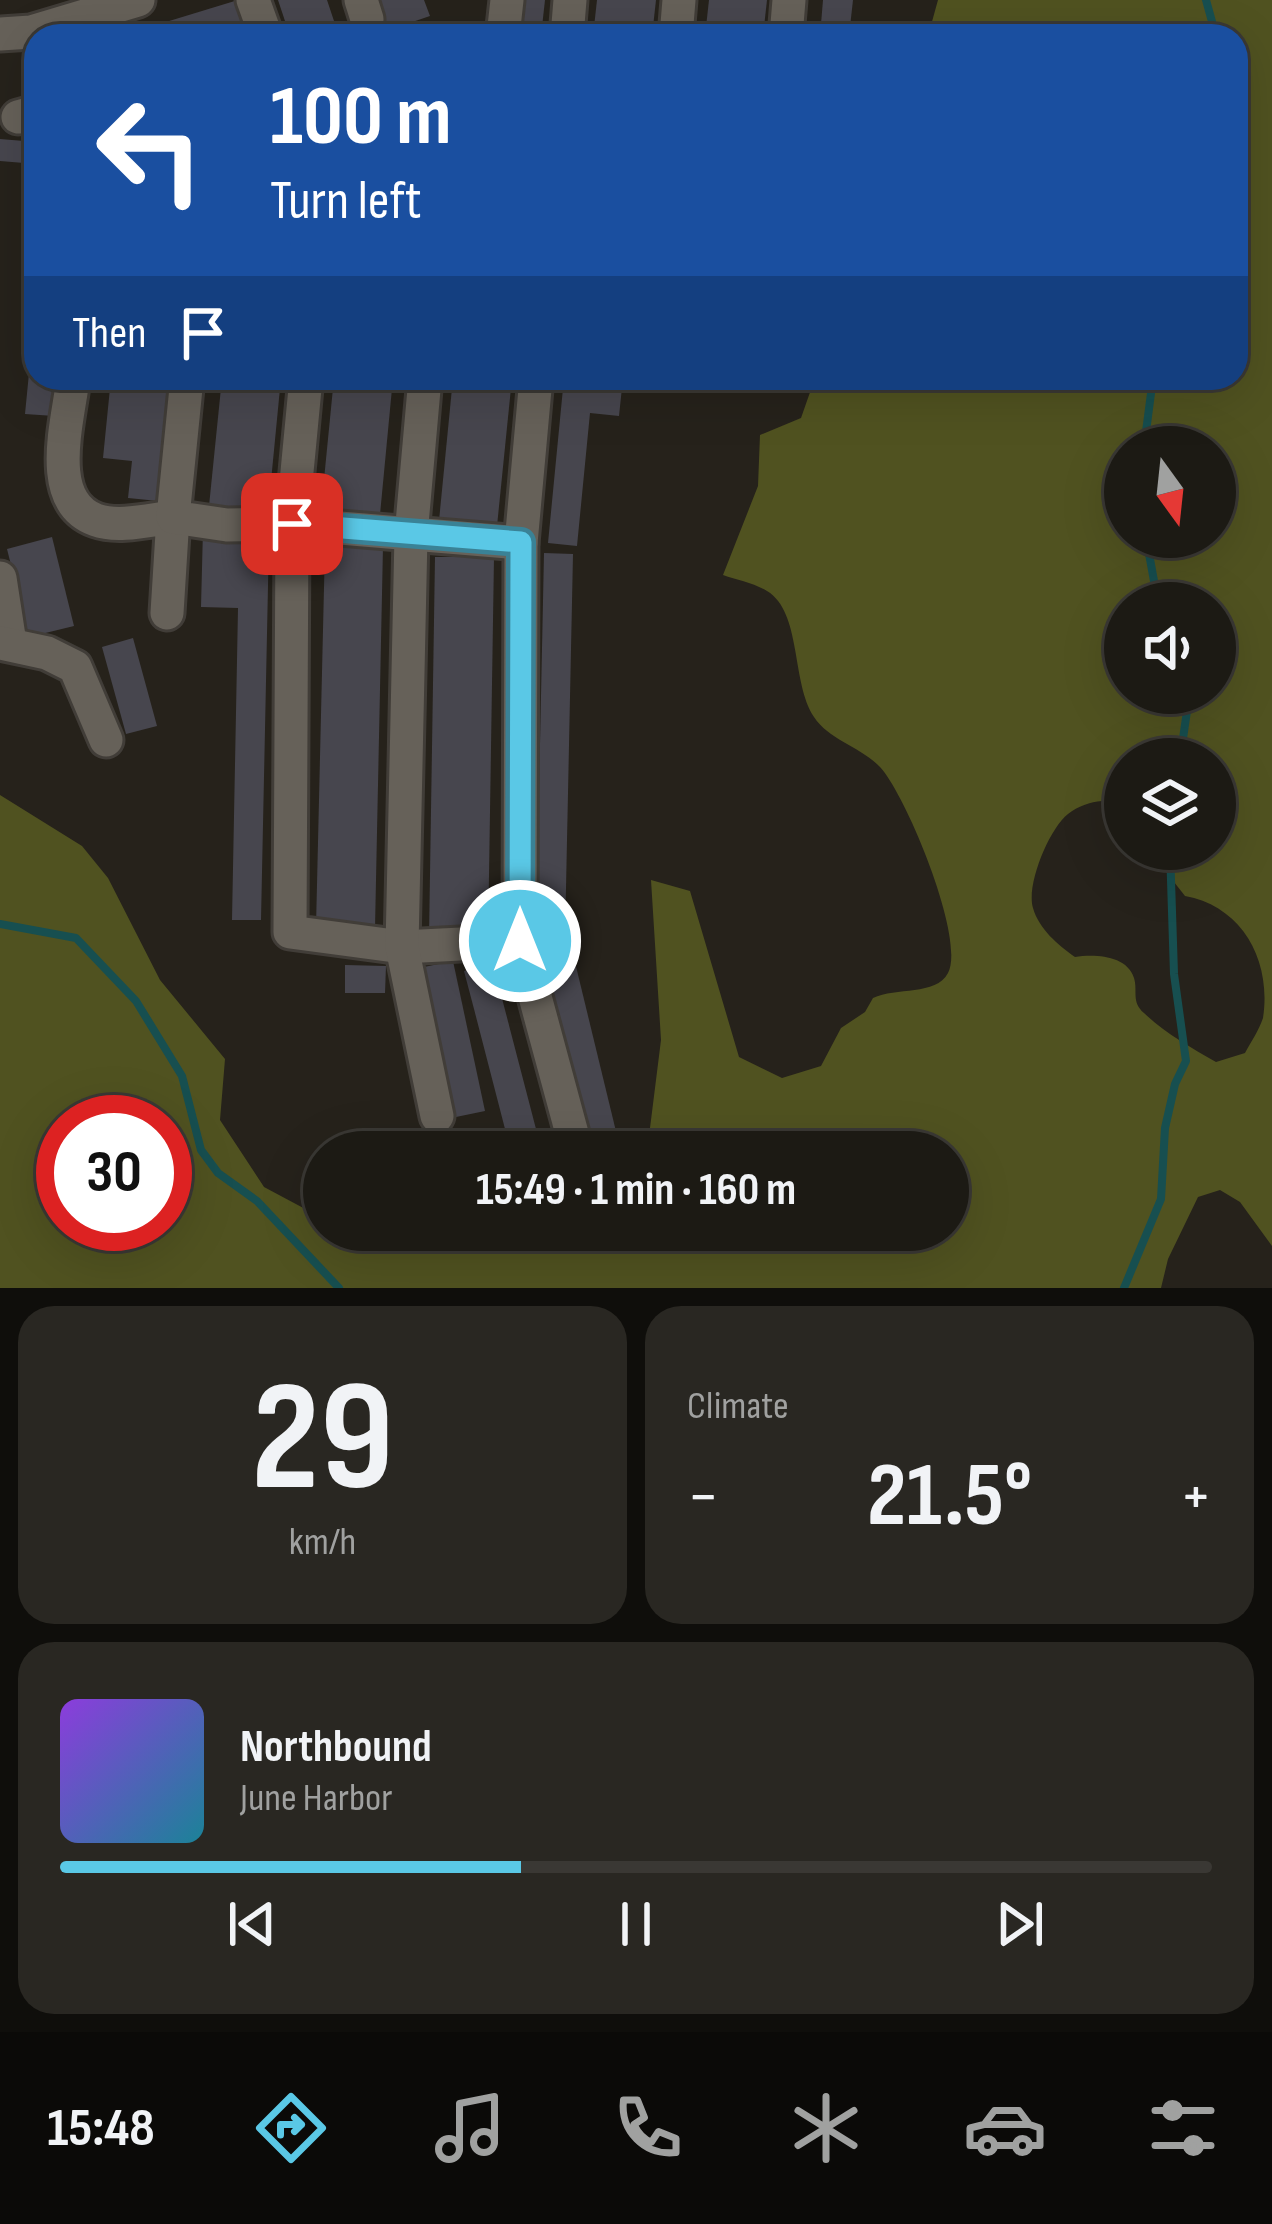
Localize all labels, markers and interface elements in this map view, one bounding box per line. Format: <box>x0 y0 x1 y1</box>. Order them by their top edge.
text: 100 m <box>270 67 452 168</box>
icon: left <box>72 72 228 228</box>
text: Turn left <box>270 169 422 234</box>
icon: arrive <box>170 300 236 366</box>
text: Then <box>72 306 146 361</box>
north arrow <box>1104 426 1236 558</box>
map controls <box>1104 426 1236 870</box>
pin <box>241 473 343 575</box>
icon: arrive <box>259 491 325 557</box>
button: sound <box>1104 582 1236 714</box>
button: layers <box>1104 738 1236 870</box>
position arrow <box>457 878 583 1004</box>
speed limit sign: 30 <box>36 1095 192 1251</box>
text: 15:49 · 1 min · 160 m <box>476 1163 796 1218</box>
text: 29 <box>251 1347 394 1534</box>
text: Climate <box>687 1383 789 1430</box>
text: 21.5° <box>867 1443 1032 1551</box>
text: − <box>687 1458 719 1537</box>
text: + <box>1180 1458 1212 1537</box>
text: km/h <box>289 1519 356 1566</box>
text: Northbound <box>240 1720 432 1775</box>
text: June Harbor <box>240 1775 392 1822</box>
icon: previous <box>219 1891 285 1957</box>
icon: pause <box>603 1891 669 1957</box>
icon: next <box>987 1891 1053 1957</box>
icon: directions <box>249 2086 333 2170</box>
icon: music <box>428 2086 512 2170</box>
icon: phone <box>606 2086 690 2170</box>
icon: climate <box>784 2086 868 2170</box>
icon: car <box>963 2086 1047 2170</box>
icon: filters <box>1141 2086 1225 2170</box>
text: 15:48 <box>47 2096 155 2161</box>

